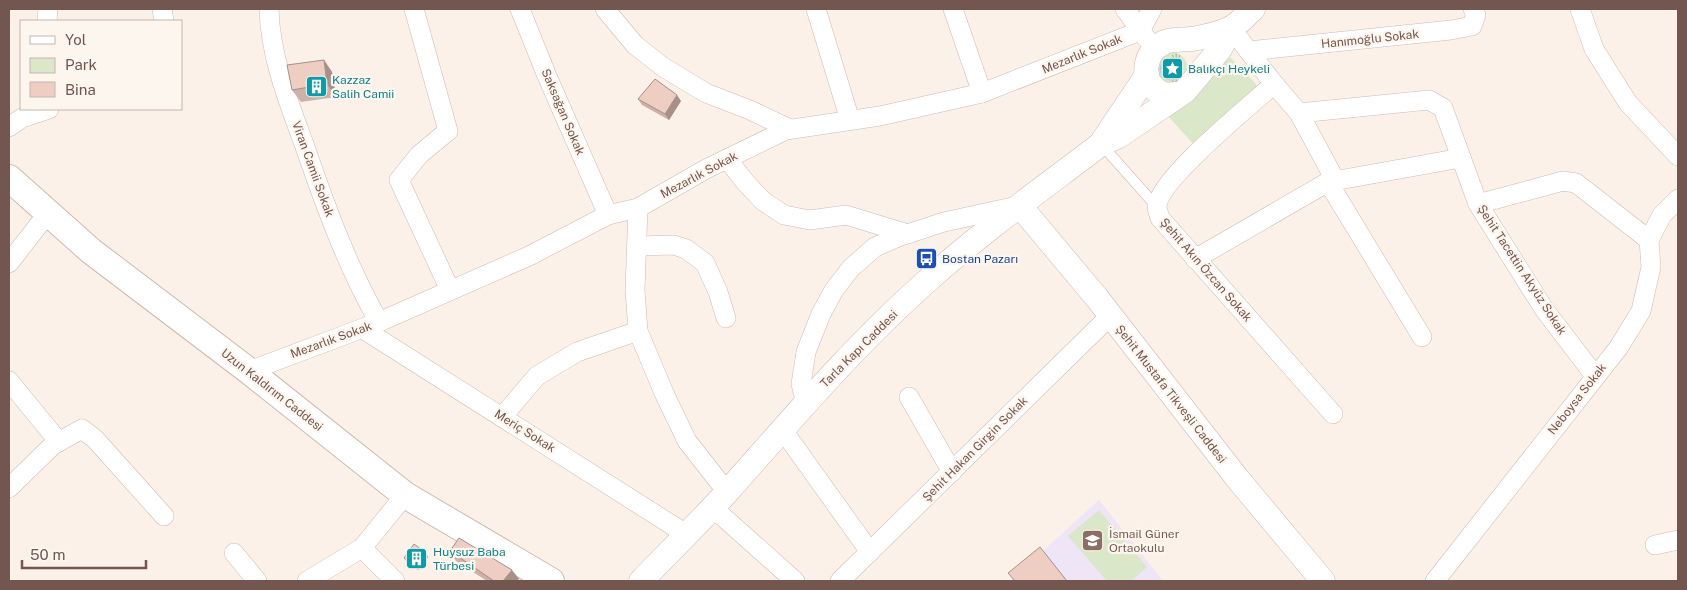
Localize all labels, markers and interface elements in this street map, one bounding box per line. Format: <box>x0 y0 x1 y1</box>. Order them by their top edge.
legend <box>20 20 182 110</box>
street label: Hanımoğlu Sokak <box>1320 27 1420 51</box>
text: Yol <box>65 31 86 48</box>
street label: Mezarlık Sokak <box>1040 31 1124 76</box>
text: Park <box>65 56 97 73</box>
place icon: Balıkçı Heykeli <box>1160 57 1184 81</box>
place label: Balıkçı Heykeli <box>1188 62 1270 76</box>
street label: Saksağan Sokak <box>538 67 588 158</box>
place label: Kazzaz Salih Camii <box>332 73 394 101</box>
building icon: Kazzaz Salih Camii <box>304 75 328 99</box>
text: Bina <box>65 81 96 98</box>
street label: Viran Camii Sokak <box>289 119 337 219</box>
street label: Mezarlık Sokak <box>658 149 740 201</box>
street label: Şehit Tacettin Akyüz Sokak <box>1475 202 1569 338</box>
street label: Şehit Akın Özcan Sokak <box>1157 215 1255 325</box>
bus stop icon: Bostan Pazarı <box>914 247 938 271</box>
place label: Bostan Pazarı <box>942 252 1018 266</box>
street label: Tarla Kapı Caddesi <box>817 307 901 391</box>
street label: Mezarlık Sokak <box>289 319 374 361</box>
street label: Şehit Mustafa Tikveşli Caddesi <box>1113 322 1229 466</box>
street label: Uzun Kaldırım Caddesi <box>218 346 326 434</box>
street label: Neboysa Sokak <box>1545 360 1609 437</box>
street label: Şehit Hakan Girgin Sokak <box>920 393 1031 504</box>
street label: Meriç Sokak <box>492 407 558 455</box>
place label: İsmail Güner Ortaokulu <box>1109 527 1180 555</box>
school or university icon: İsmail Güner Ortaokulu <box>1081 529 1105 553</box>
scale bar <box>22 538 146 570</box>
place label: Huysuz Baba Türbesi <box>433 545 506 573</box>
text: 50 m <box>30 546 65 563</box>
building icon: Huysuz Baba Türbesi <box>405 547 429 571</box>

